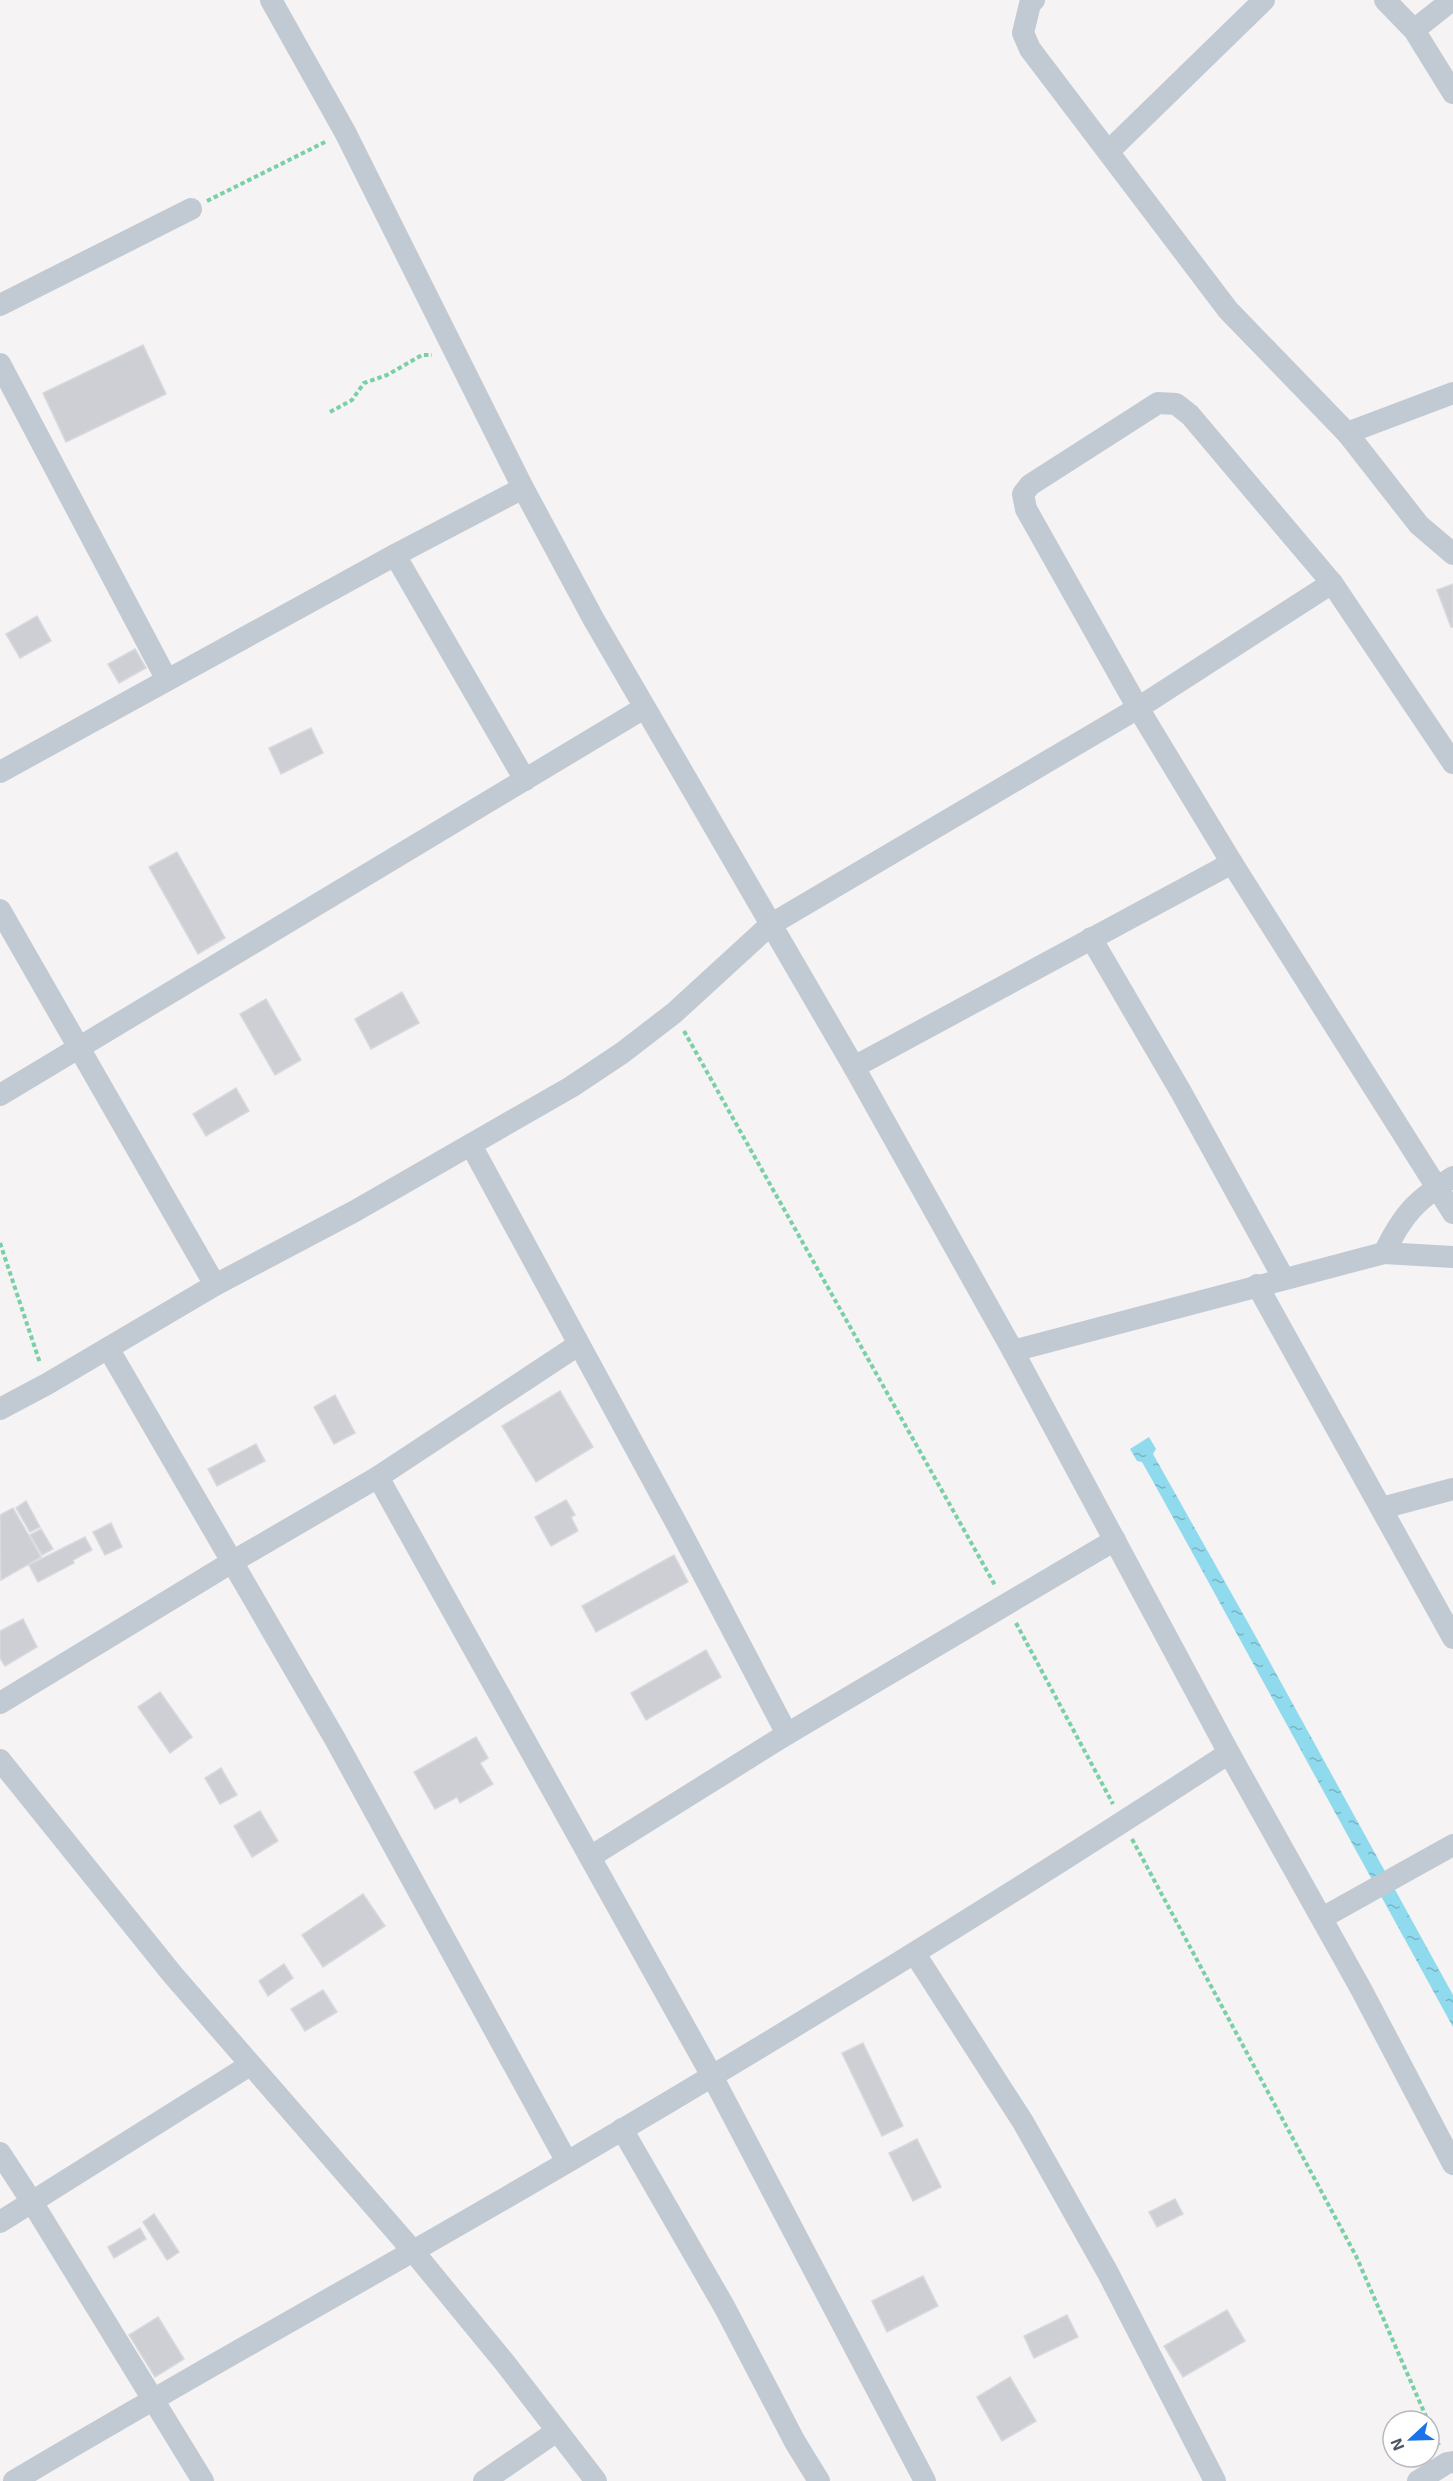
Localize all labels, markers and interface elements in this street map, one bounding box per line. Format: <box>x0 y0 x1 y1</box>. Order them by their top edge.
north arrow <box>1381 2409 1441 2469</box>
text: N <box>1386 2436 1408 2454</box>

